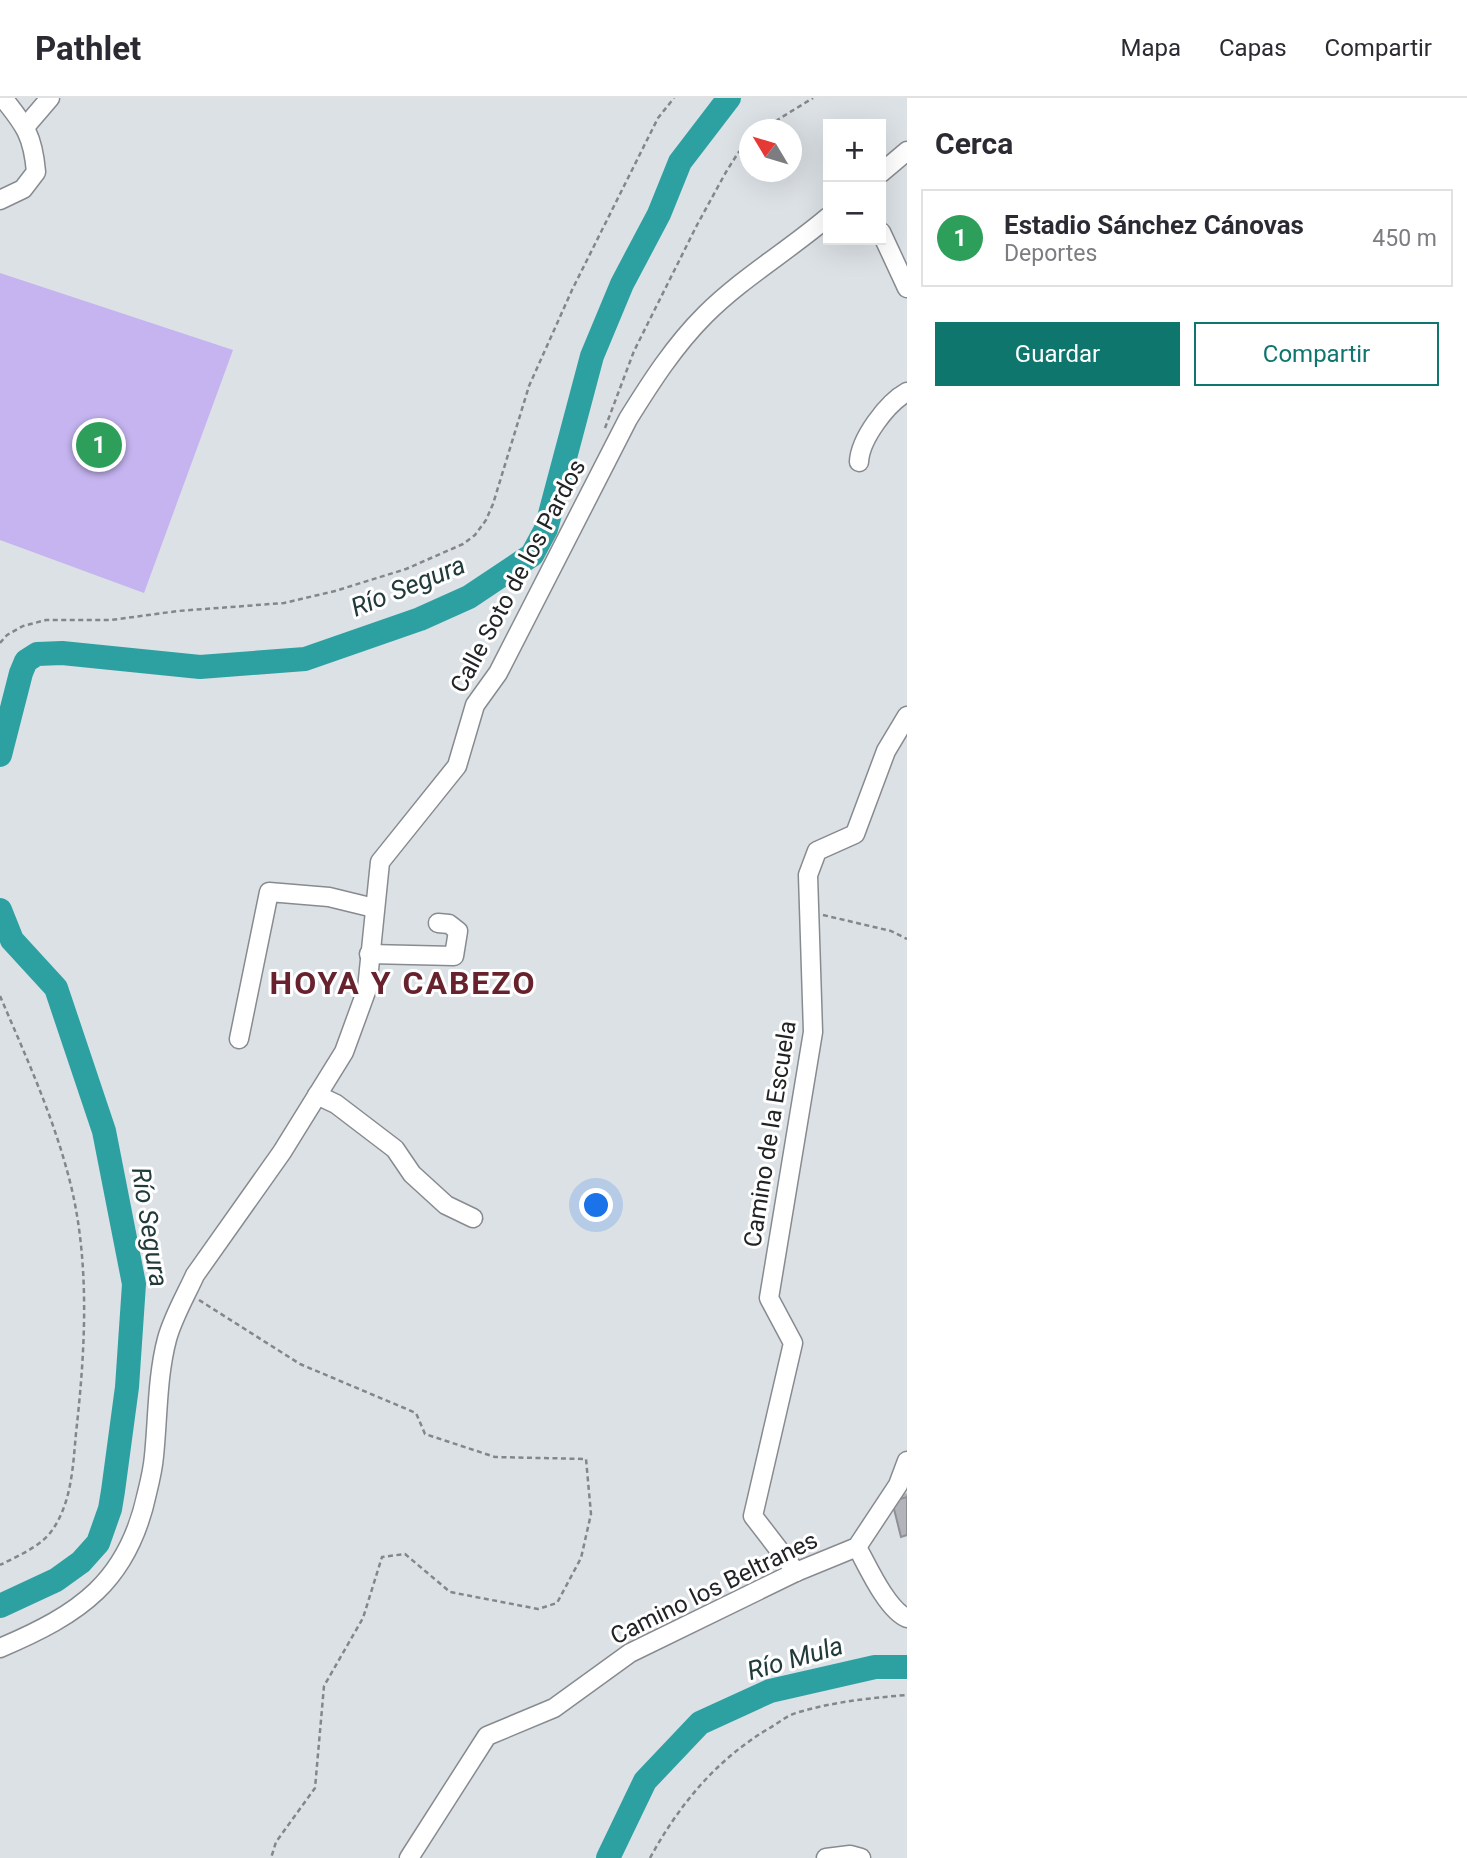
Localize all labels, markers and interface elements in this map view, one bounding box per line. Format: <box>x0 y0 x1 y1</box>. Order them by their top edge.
text: Pathlet <box>35 29 141 68</box>
text: Mapa <box>1120 34 1181 62</box>
text: Capas <box>1219 34 1287 62</box>
text: Compartir <box>1325 34 1432 62</box>
north arrow <box>739 119 802 182</box>
map controls <box>823 119 886 245</box>
button: + <box>823 119 886 182</box>
text: Cerca <box>935 126 1013 161</box>
button: − <box>823 182 886 245</box>
text: Estadio Sánchez Cánovas <box>1004 210 1304 240</box>
text: 1 <box>953 225 967 252</box>
text: 450 m <box>1372 225 1437 252</box>
text: Deportes <box>1004 240 1097 267</box>
button: Guardar <box>935 322 1180 386</box>
button: Compartir <box>1194 322 1439 386</box>
pin: 1 <box>76 419 122 471</box>
street label: Calle Soto de los Pardos <box>445 455 591 697</box>
water label: Río Segura <box>346 549 470 623</box>
district label: HOYA Y CABEZO <box>270 964 536 1002</box>
street label: Camino de la Escuela <box>738 1019 802 1249</box>
water label: Río Segura <box>126 1165 174 1289</box>
your location <box>579 1188 613 1222</box>
street label: Camino los Beltranes <box>606 1526 822 1650</box>
water label: Río Mula <box>744 1630 846 1686</box>

